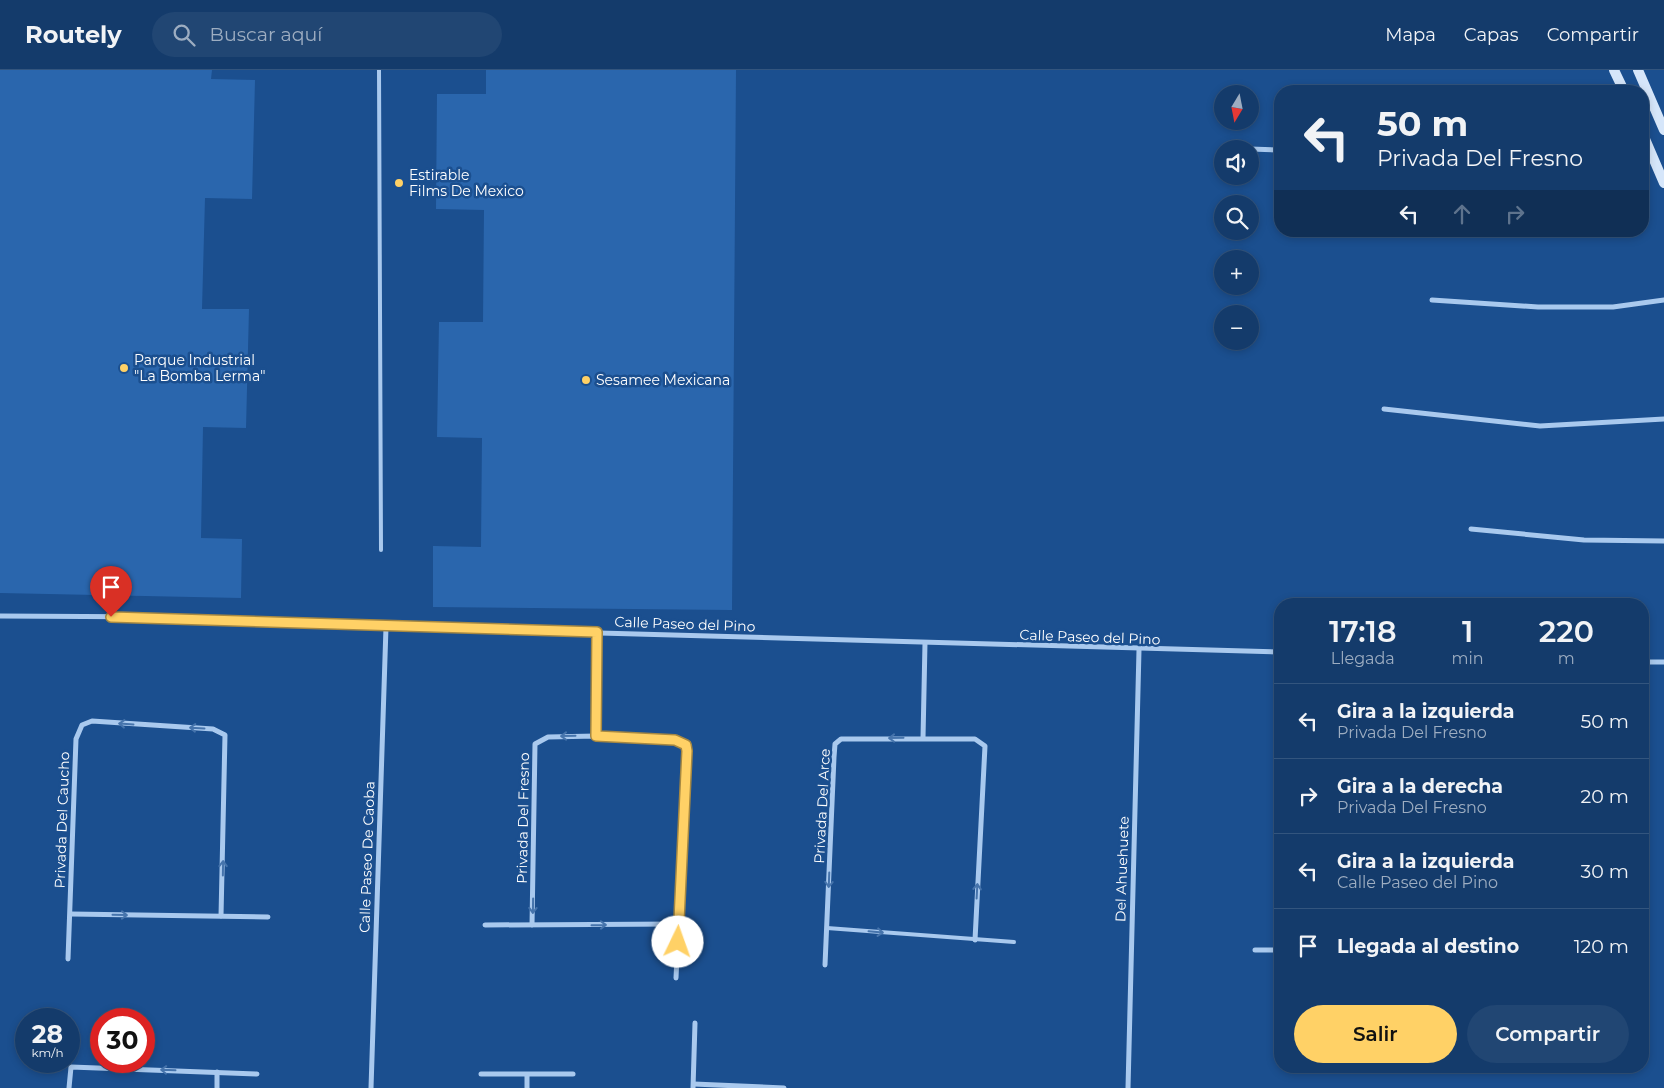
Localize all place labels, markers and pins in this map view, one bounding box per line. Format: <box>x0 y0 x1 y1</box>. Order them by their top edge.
place label: Estirable Films De Mexico <box>409 166 524 200</box>
marker: Estirable Films De Mexico <box>393 177 405 189</box>
place label: Parque Industrial "La Bomba Lerma" <box>134 351 265 385</box>
marker: Parque Industrial "La Bomba Lerma" <box>118 362 130 374</box>
place label: Sesamee Mexicana <box>596 371 730 389</box>
marker: Sesamee Mexicana <box>580 374 592 386</box>
pin <box>90 566 132 617</box>

